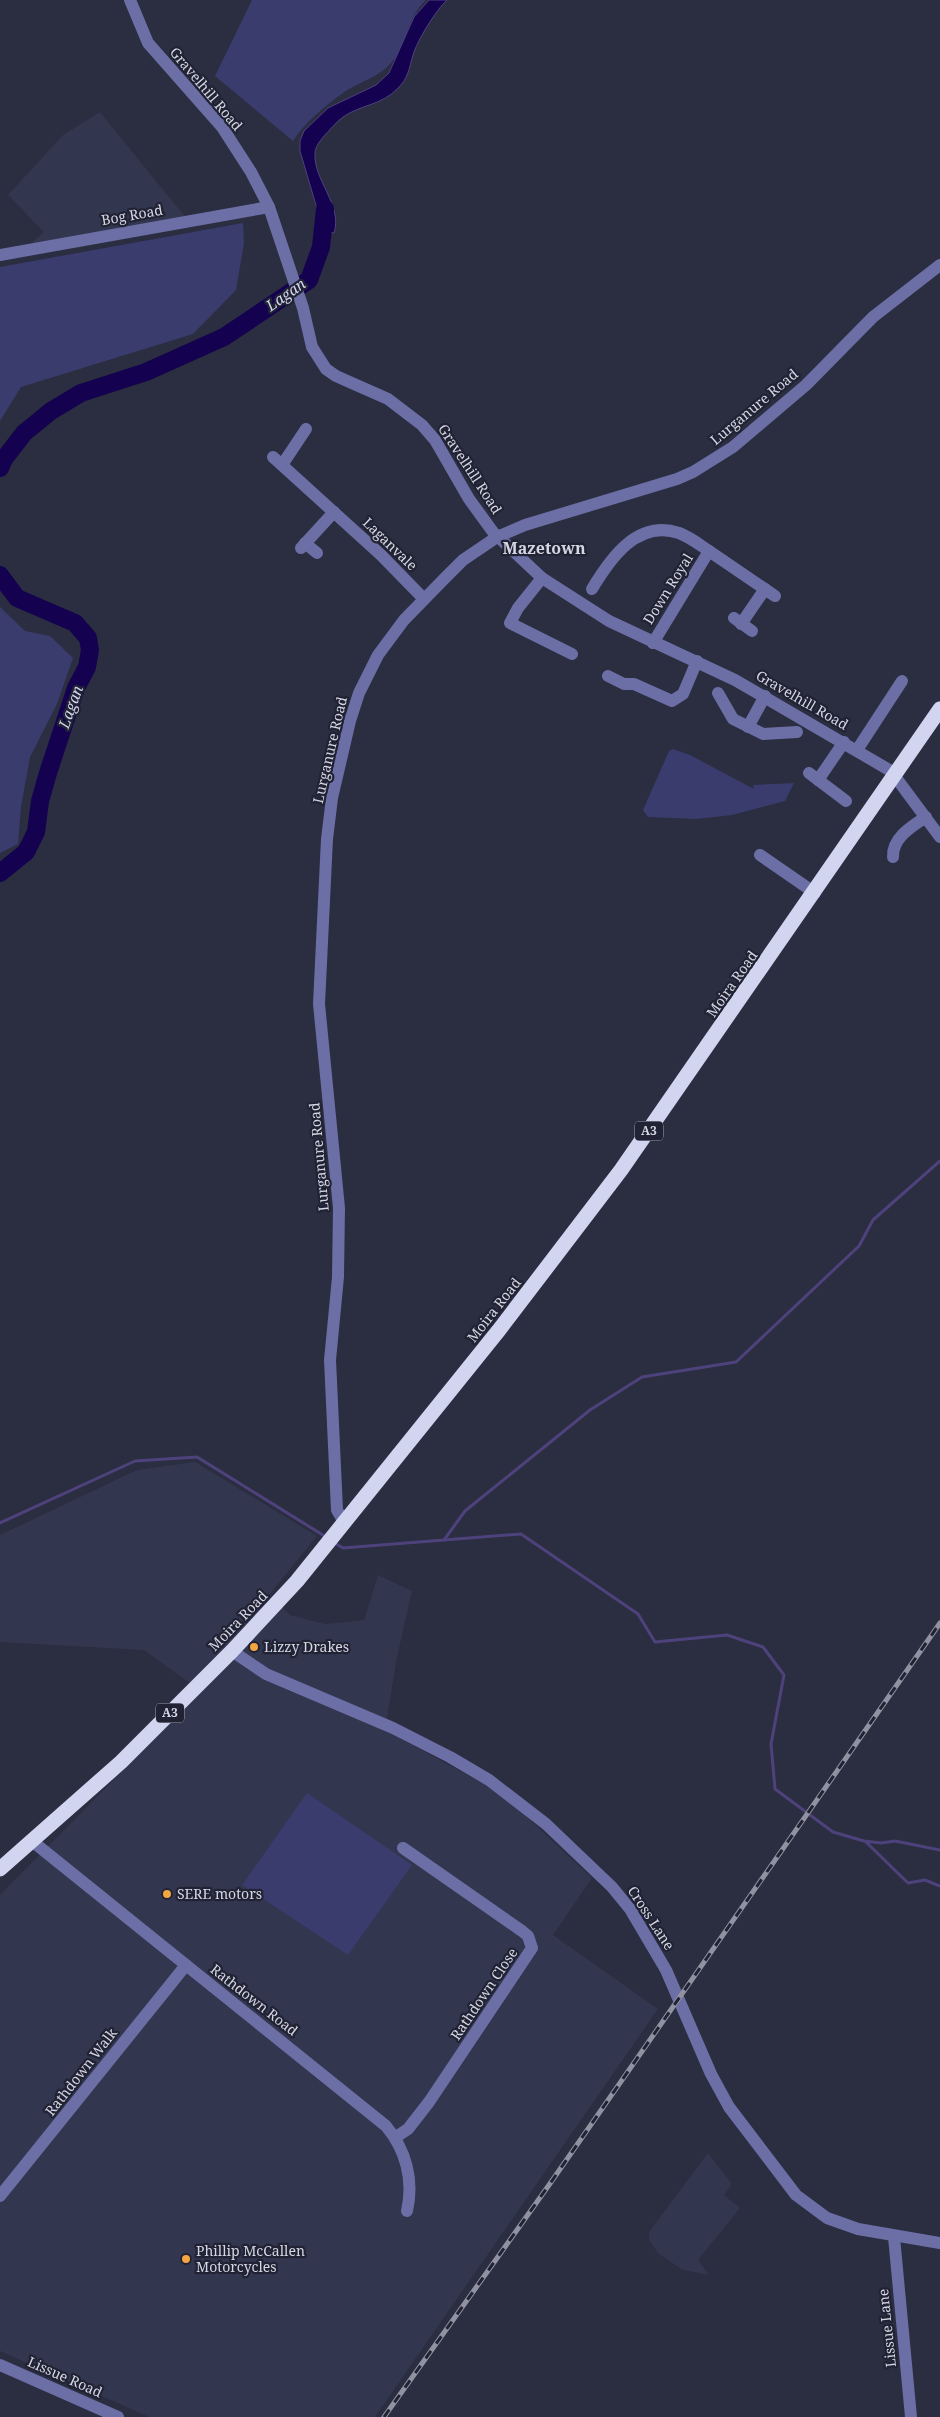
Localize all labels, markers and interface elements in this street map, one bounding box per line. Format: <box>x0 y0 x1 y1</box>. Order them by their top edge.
street label: Gravelhill Road <box>166 43 247 135</box>
street label: Bog Road <box>100 200 165 229</box>
water label: Lagan <box>261 273 309 316</box>
street label: Lurganure Road <box>706 364 802 449</box>
street label: Gravelhill Road <box>434 420 507 518</box>
street label: Laganvale <box>359 513 422 574</box>
district label: Mazetown <box>502 537 586 559</box>
street label: Down Royal <box>638 549 697 628</box>
street label: Gravelhill Road <box>753 665 852 734</box>
water label: Lagan <box>53 683 87 732</box>
street label: Lurganure Road <box>308 694 351 805</box>
street label: Moira Road <box>702 946 762 1021</box>
street label: Lurganure Road <box>304 1102 333 1212</box>
road number: A3 <box>635 1122 663 1140</box>
street label: Moira Road <box>462 1273 525 1346</box>
street label: Moira Road <box>204 1586 272 1655</box>
place label: Lizzy Drakes <box>264 1637 349 1656</box>
marker: Lizzy Drakes <box>248 1641 260 1653</box>
road number: A3 <box>156 1704 184 1722</box>
street label: Cross Lane <box>624 1882 679 1953</box>
place label: SERE motors <box>177 1884 262 1903</box>
marker: SERE motors <box>161 1888 173 1900</box>
street label: Rathdown Close <box>446 1944 521 2043</box>
street label: Rathdown Road <box>207 1959 302 2040</box>
street label: Rathdown Walk <box>40 2023 121 2119</box>
place label: Phillip McCallen Motorcycles <box>196 2241 305 2276</box>
marker: Phillip McCallen Motorcycles <box>180 2253 192 2265</box>
street label: Lissue Lane <box>873 2288 900 2368</box>
street label: Lissue Road <box>25 2352 106 2402</box>

